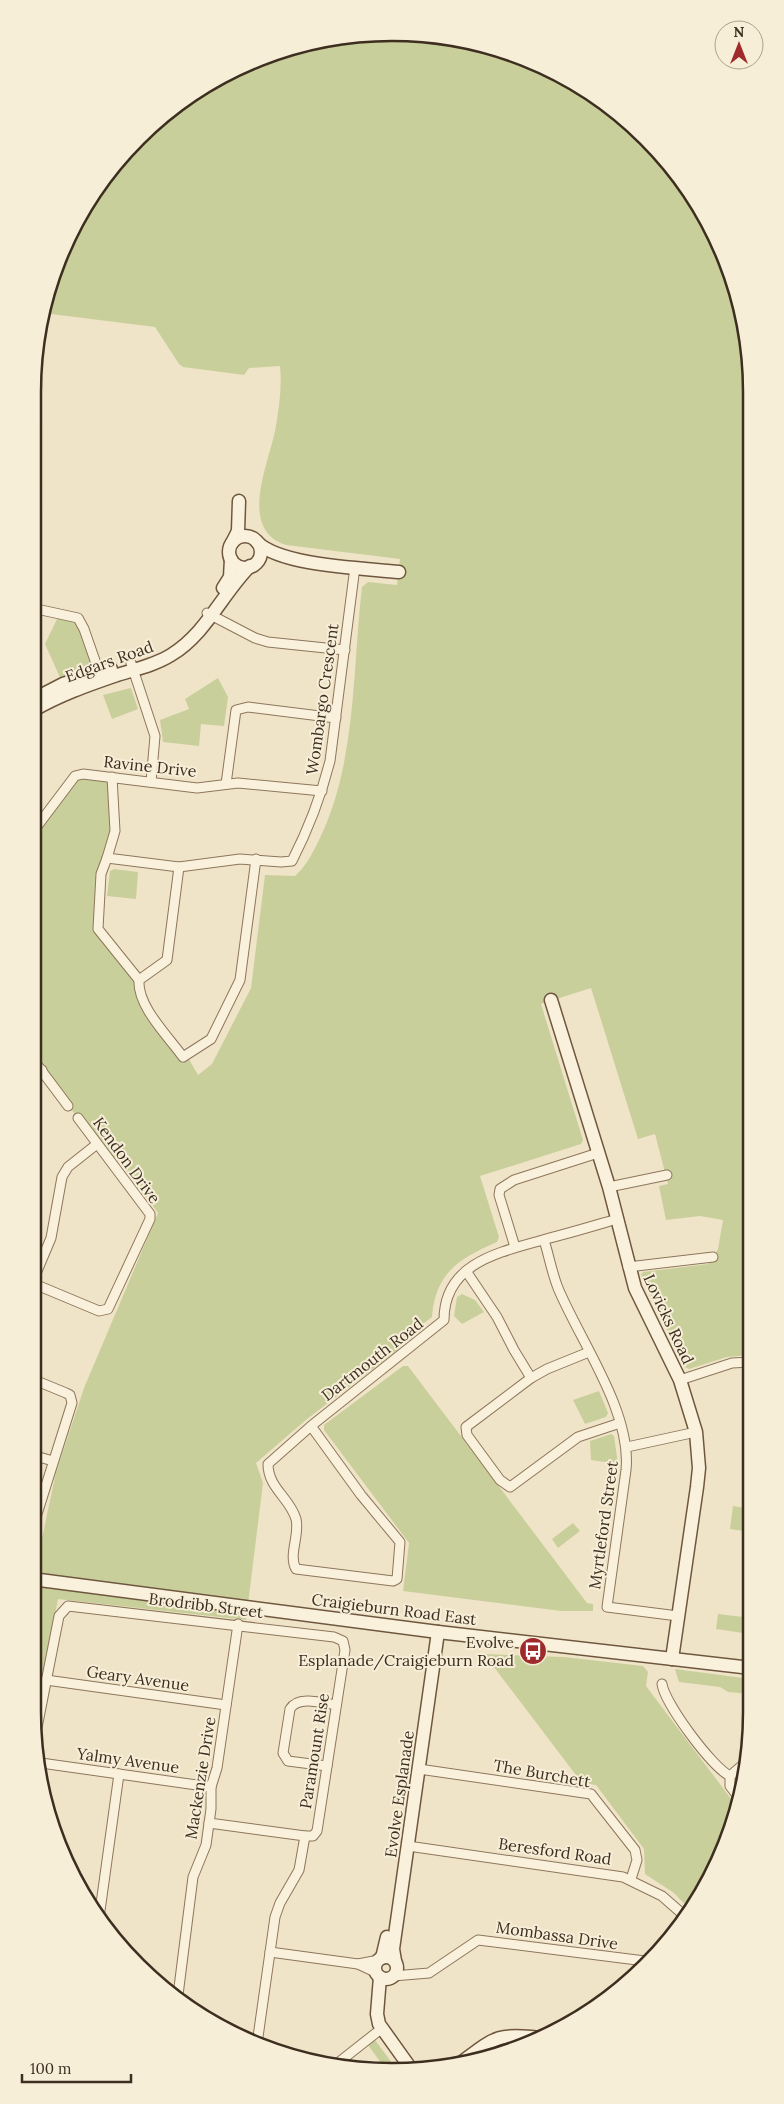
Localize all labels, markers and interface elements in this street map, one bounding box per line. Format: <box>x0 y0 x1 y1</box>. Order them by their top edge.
north arrow <box>714 20 764 70</box>
text: N <box>734 23 745 41</box>
street label: Wombargo Crescent <box>301 621 343 776</box>
street label: Edgars Road <box>62 636 156 686</box>
street label: Ravine Drive <box>103 751 198 781</box>
street label: Kendon Drive <box>89 1113 165 1207</box>
street label: Lovicks Road <box>639 1271 699 1368</box>
street label: Dartmouth Road <box>317 1313 427 1405</box>
street label: Myrtleford Street <box>584 1459 622 1591</box>
street label: Brodribb Street <box>148 1588 265 1622</box>
street label: Craigieburn Road East <box>310 1589 478 1629</box>
place label: Evolve Esplanade/Craigieburn Road <box>298 1632 514 1671</box>
bus stop icon: Evolve Esplanade/Craigieburn Road <box>518 1636 548 1666</box>
street label: Geary Avenue <box>85 1661 191 1695</box>
street label: Paramount Rise <box>295 1691 333 1810</box>
street label: Mackenzie Drive <box>180 1715 220 1841</box>
street label: Evolve Esplanade <box>380 1729 418 1859</box>
street label: Yalmy Avenue <box>75 1743 181 1777</box>
street label: The Burchett <box>492 1755 593 1792</box>
street label: Beresford Road <box>497 1833 613 1869</box>
street label: Mombassa Drive <box>495 1917 620 1954</box>
scale bar <box>22 2052 131 2084</box>
text: 100 m <box>30 2059 71 2078</box>

